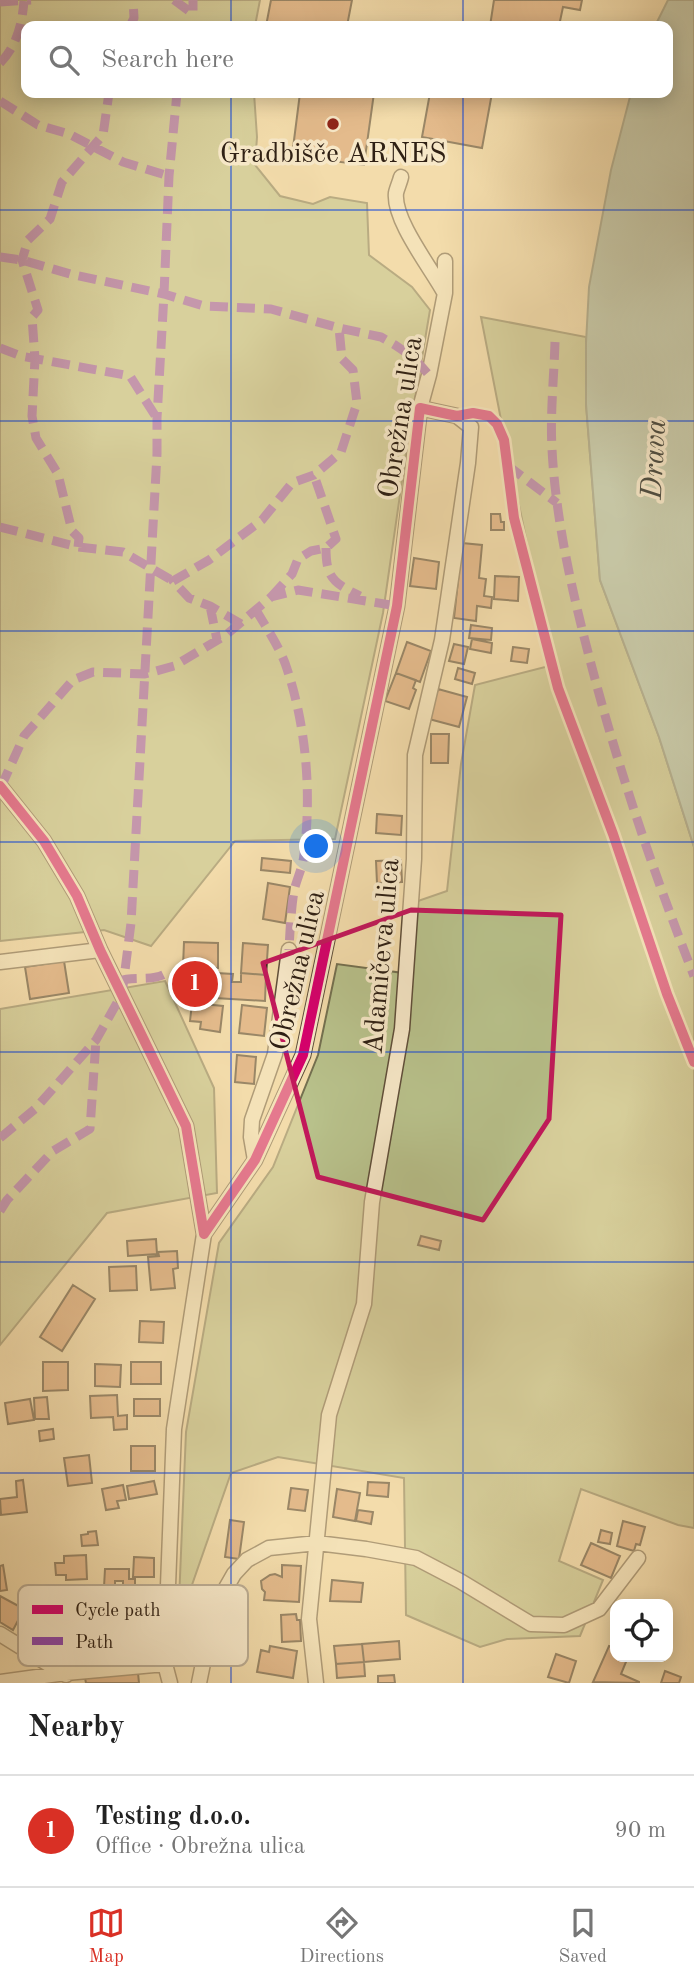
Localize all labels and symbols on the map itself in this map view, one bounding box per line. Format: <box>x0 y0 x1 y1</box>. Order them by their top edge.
marker: Gradbišče ARNES <box>325 116 341 132</box>
place label: Gradbišče ARNES <box>220 141 446 169</box>
street label: Obrežna ulica <box>375 334 429 500</box>
water label: Drava <box>638 418 672 501</box>
your location <box>299 829 333 863</box>
street label: Adamičeva ulica <box>360 857 406 1055</box>
street label: Obrežna ulica <box>267 888 331 1053</box>
pin: 1 <box>172 958 218 1010</box>
legend <box>18 1585 248 1666</box>
text: Cycle path <box>75 1602 161 1621</box>
text: Path <box>75 1634 113 1653</box>

